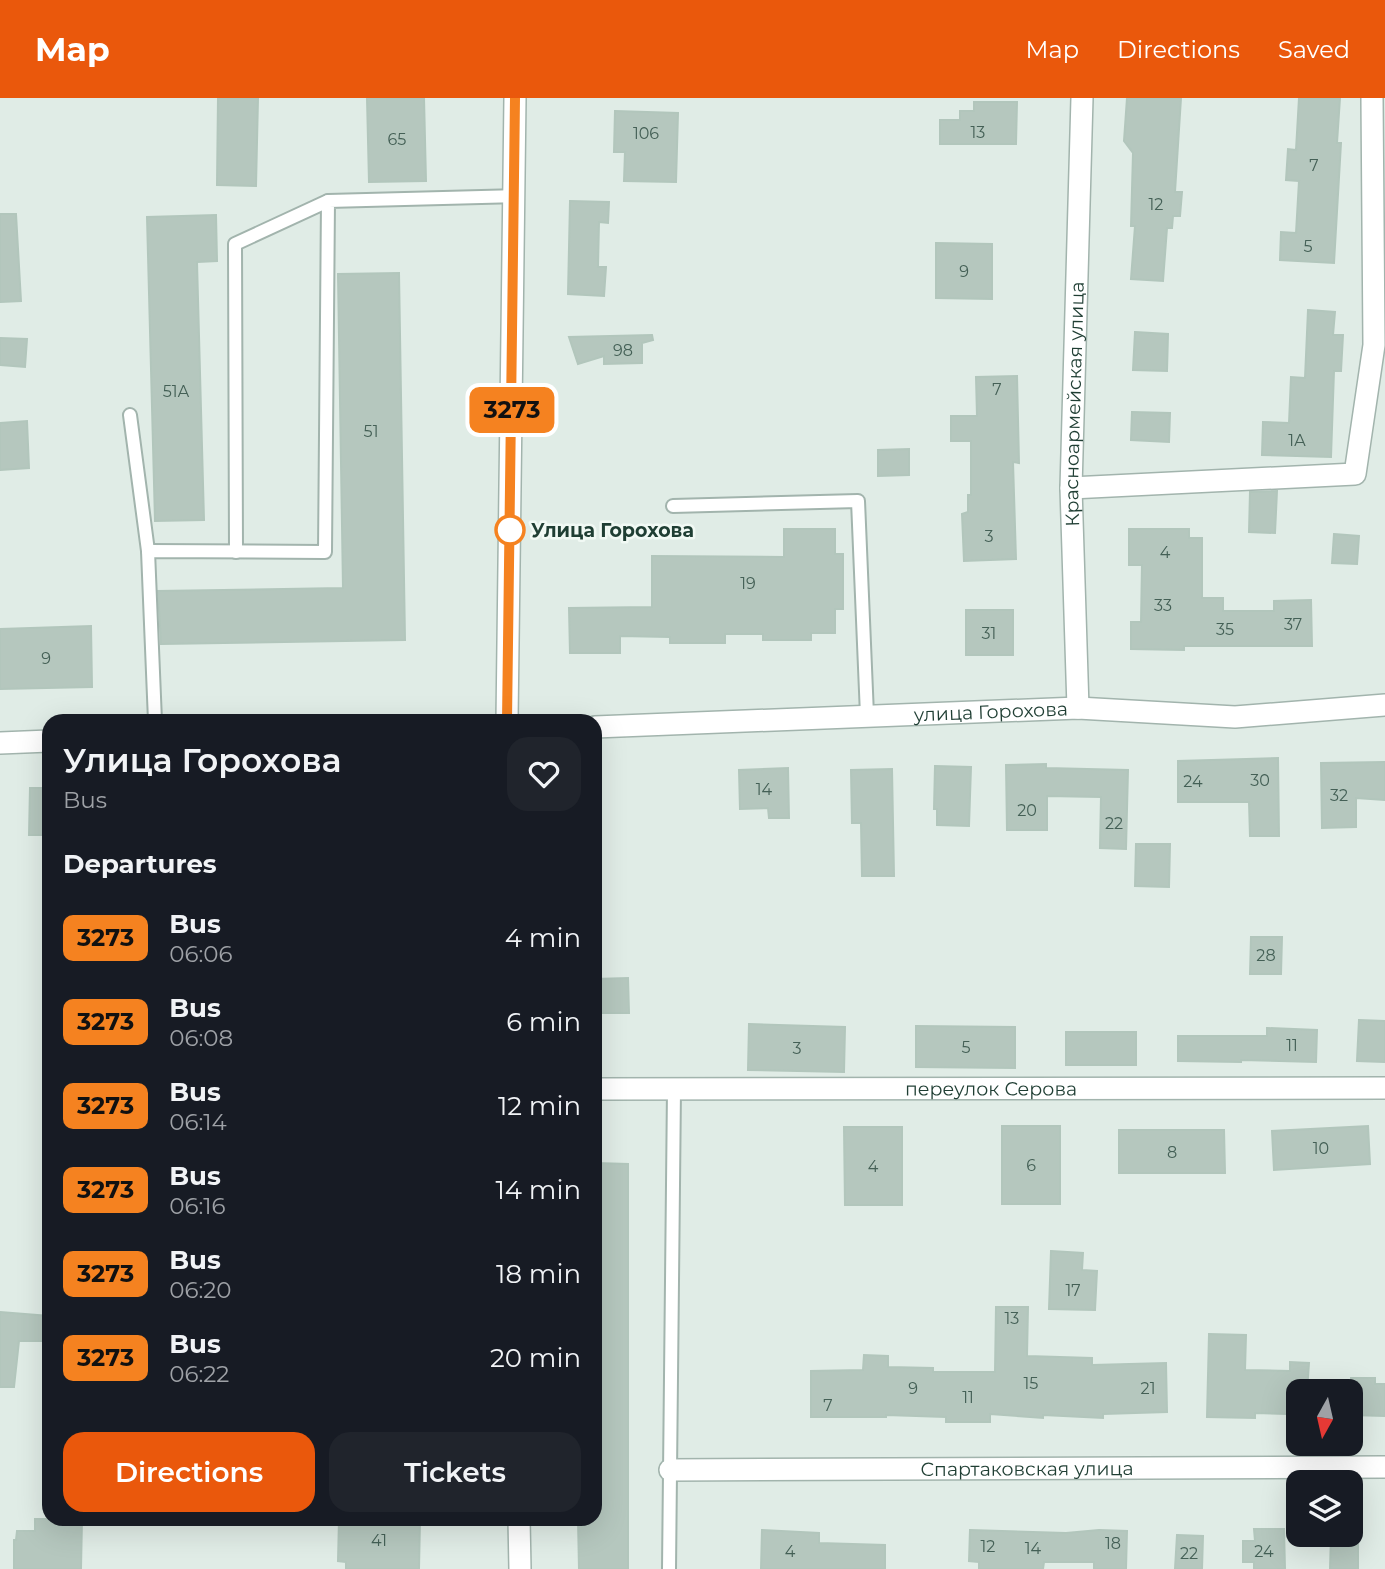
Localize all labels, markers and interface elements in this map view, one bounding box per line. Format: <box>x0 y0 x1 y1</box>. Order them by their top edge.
text: Map <box>35 29 110 69</box>
text: Map <box>1026 35 1079 64</box>
text: Directions <box>1117 35 1240 64</box>
text: Saved <box>1278 35 1350 64</box>
house number: 13 <box>971 123 985 142</box>
house number: 106 <box>633 124 659 143</box>
house number: 65 <box>388 130 406 149</box>
house number: 7 <box>1309 156 1319 175</box>
house number: 12 <box>1149 195 1163 214</box>
house number: 5 <box>1303 237 1313 256</box>
house number: 9 <box>959 262 969 281</box>
street label: Красноармейская улица <box>1059 281 1088 527</box>
house number: 98 <box>613 341 633 360</box>
house number: 7 <box>992 380 1002 399</box>
house number: 51А <box>163 382 189 401</box>
line badge: 3273 <box>463 387 561 433</box>
text: 3273 <box>483 395 541 424</box>
house number: 51 <box>364 422 378 441</box>
house number: 1А <box>1288 431 1306 450</box>
marker: Улица Горохова <box>495 515 525 545</box>
place label: Улица Горохова <box>531 519 694 542</box>
house number: 3 <box>984 527 994 546</box>
house number: 4 <box>1160 543 1171 562</box>
house number: 19 <box>740 574 756 593</box>
house number: 33 <box>1154 596 1172 615</box>
house number: 37 <box>1284 615 1302 634</box>
house number: 35 <box>1216 620 1234 639</box>
house number: 31 <box>982 624 996 643</box>
house number: 9 <box>41 649 51 668</box>
street label: улица Горохова <box>912 697 1068 726</box>
button: heart <box>507 737 581 811</box>
text: Улица Горохова <box>63 740 341 780</box>
house number: 30 <box>1250 771 1270 790</box>
house number: 24 <box>1183 772 1203 791</box>
house number: 14 <box>756 780 773 799</box>
text: Bus <box>63 786 107 814</box>
house number: 32 <box>1330 786 1348 805</box>
house number: 20 <box>1017 801 1037 820</box>
house number: 22 <box>1105 814 1123 833</box>
text: Departures <box>63 848 217 880</box>
text: Bus <box>169 908 221 940</box>
text: 4 min <box>505 922 581 954</box>
text: 3273 <box>77 923 134 952</box>
text: 06:06 <box>169 940 233 968</box>
house number: 28 <box>1256 946 1276 965</box>
text: Bus <box>169 992 221 1024</box>
text: 6 min <box>506 1006 581 1038</box>
text: 3273 <box>77 1007 134 1036</box>
text: 06:08 <box>169 1024 233 1052</box>
house number: 11 <box>1286 1036 1298 1055</box>
house number: 5 <box>961 1038 971 1057</box>
house number: 3 <box>792 1039 802 1058</box>
text: Bus <box>169 1076 221 1108</box>
street label: переулок Серова <box>905 1077 1077 1100</box>
text: 12 min <box>498 1090 581 1122</box>
text: 3273 <box>77 1091 134 1120</box>
text: 06:14 <box>169 1108 227 1136</box>
house number: 10 <box>1313 1139 1329 1158</box>
house number: 8 <box>1167 1143 1177 1162</box>
house number: 6 <box>1026 1156 1036 1175</box>
house number: 4 <box>868 1157 879 1176</box>
text: Bus <box>169 1160 221 1192</box>
text: 14 min <box>495 1174 581 1206</box>
text: 3273 <box>77 1175 134 1204</box>
text: 06:16 <box>169 1192 226 1220</box>
text: Bus <box>169 1244 221 1276</box>
text: 18 min <box>496 1258 581 1290</box>
text: 3273 <box>77 1259 134 1288</box>
text: 06:20 <box>169 1276 232 1304</box>
house number: 17 <box>1065 1281 1081 1300</box>
house number: 13 <box>1005 1309 1019 1328</box>
text: Bus <box>169 1328 221 1360</box>
text: 20 min <box>490 1342 581 1374</box>
text: 3273 <box>77 1343 134 1372</box>
text: 06:22 <box>169 1360 229 1388</box>
house number: 15 <box>1024 1374 1038 1393</box>
house number: 9 <box>908 1379 918 1398</box>
house number: 21 <box>1141 1379 1155 1398</box>
north arrow <box>1286 1379 1363 1456</box>
map controls <box>1286 1379 1363 1547</box>
house number: 11 <box>962 1388 974 1407</box>
house number: 7 <box>823 1396 833 1415</box>
button: Directions <box>63 1432 315 1512</box>
button: Tickets <box>329 1432 581 1512</box>
street label: Спартаковская улица <box>920 1457 1134 1480</box>
button: layers <box>1286 1470 1363 1547</box>
house number: 41 <box>371 1531 387 1550</box>
house number: 18 <box>1105 1534 1121 1553</box>
house number: 12 <box>981 1537 995 1556</box>
house number: 14 <box>1025 1539 1042 1558</box>
house number: 4 <box>785 1542 796 1561</box>
house number: 24 <box>1254 1542 1274 1561</box>
house number: 22 <box>1180 1544 1198 1563</box>

